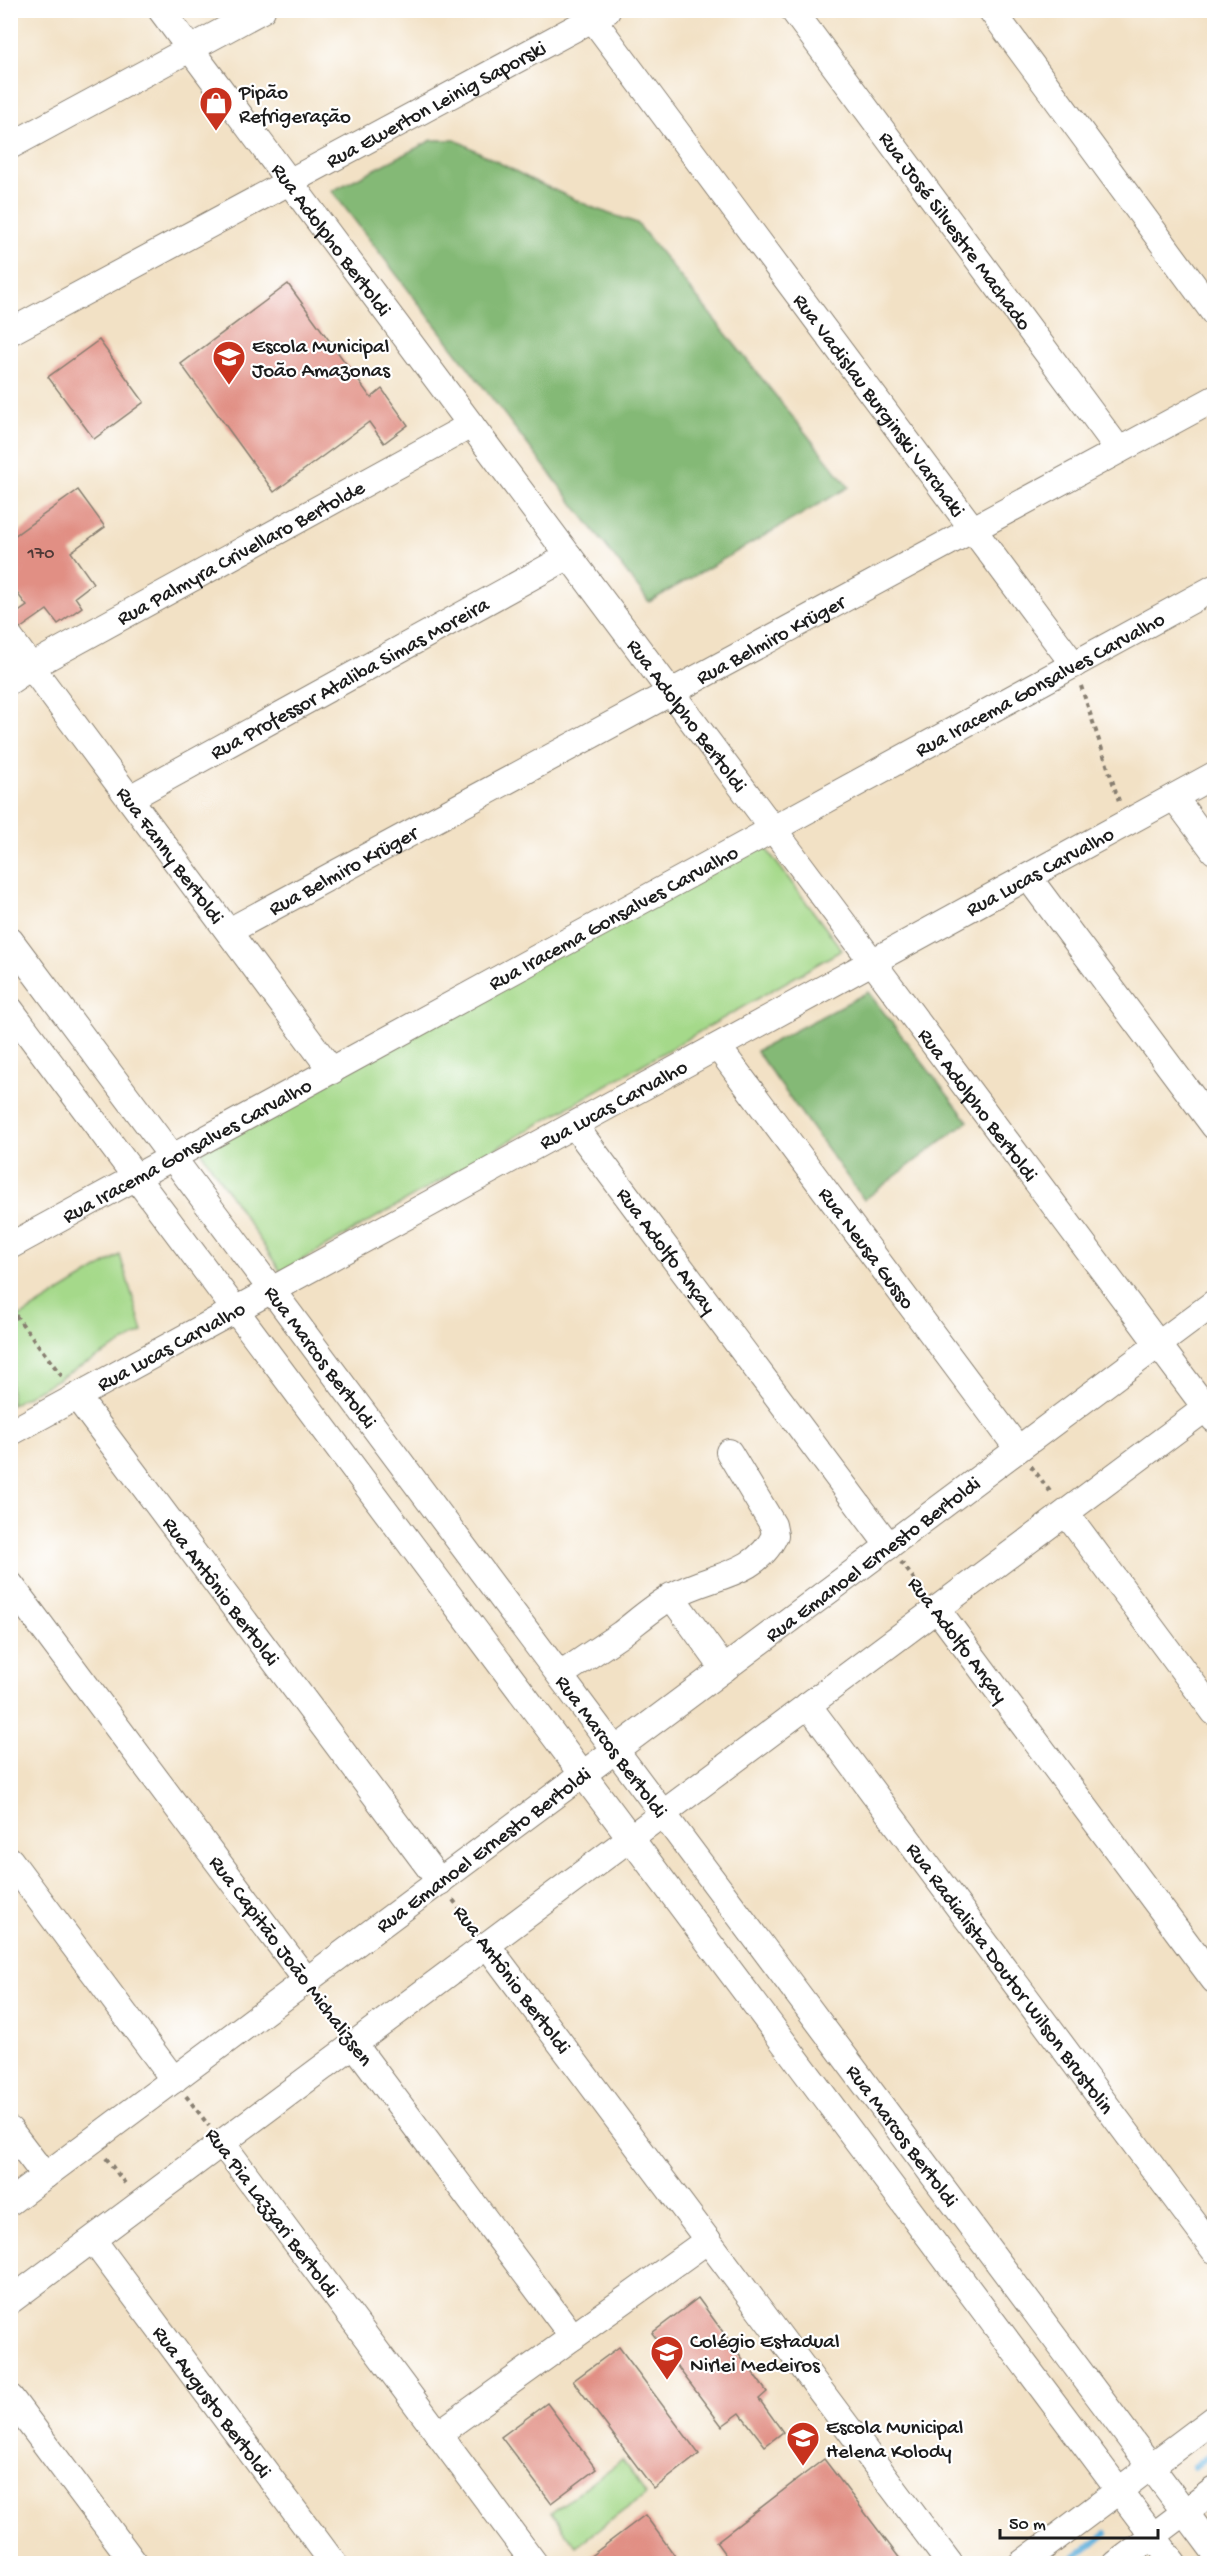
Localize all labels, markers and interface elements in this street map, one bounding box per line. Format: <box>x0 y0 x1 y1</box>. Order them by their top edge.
street label: Rua Ewerton Leinig Saporski <box>323 37 551 176</box>
place label: Pipão Refrigeração <box>238 82 351 131</box>
shop icon: Pipão Refrigeração <box>198 85 234 132</box>
street label: Rua José Silvestre Machado <box>871 128 1035 337</box>
street label: Rua Adolpho Bertoldi <box>264 159 395 323</box>
street label: Rua Vadislau Burginski Varchaki <box>786 290 969 523</box>
place label: Escola Municipal João Amazonas <box>252 336 391 385</box>
school or university icon: Escola Municipal João Amazonas <box>211 339 247 386</box>
street label: Rua Palmyra Crivellaro Bertolde <box>114 476 371 633</box>
house number: 170 <box>27 544 54 565</box>
street label: Rua Belmiro Krüger <box>693 591 852 692</box>
street label: Rua Professor Ataliba Simas Moreira <box>207 593 495 767</box>
street label: Rua Iracema Gonsalves Carvalho <box>912 608 1170 765</box>
street label: Rua Adolpho Bertoldi <box>620 635 750 799</box>
street label: Rua Fanny Bertoldi <box>109 783 228 931</box>
street label: Rua Belmiro Krüger <box>265 822 424 923</box>
street label: Rua Lucas Carvalho <box>963 823 1119 924</box>
street label: Rua Iracema Gonsalves Carvalho <box>485 841 744 998</box>
street label: Rua Adolpho Bertoldi <box>910 1025 1041 1188</box>
street label: Rua Lucas Carvalho <box>536 1056 693 1157</box>
street label: Rua Iracema Gonsalves Carvalho <box>59 1074 317 1231</box>
street label: Rua Adolfo Ançay <box>609 1184 720 1320</box>
street label: Rua Neusa Gusso <box>811 1184 918 1315</box>
street label: Rua Marcos Bertoldi <box>257 1282 380 1435</box>
street label: Rua Lucas Carvalho <box>94 1298 251 1399</box>
street label: Rua Emanoel Ernesto Bertoldi <box>762 1473 987 1649</box>
street label: Rua Antônio Bertoldi <box>155 1513 283 1672</box>
street label: Rua Adolfo Ançay <box>901 1573 1012 1709</box>
street label: Rua Marcos Bertoldi <box>548 1672 671 1824</box>
street label: Rua Emanoel Ernesto Bertoldi <box>372 1763 597 1940</box>
street label: Rua Radialista Doutor Wilson Brustolin <box>899 1839 1118 2121</box>
street label: Rua Capitão João Michalizsen <box>202 1852 377 2072</box>
street label: Rua Antônio Bertoldi <box>446 1902 574 2060</box>
street label: Rua Marcos Bertoldi <box>839 2061 962 2214</box>
street label: Rua Pia Lazzari Bertoldi <box>198 2124 342 2304</box>
street label: Rua Augusto Bertoldi <box>145 2322 275 2485</box>
place label: Colégio Estadual Nirlei Medeiros <box>690 2331 840 2380</box>
school or university icon: Colégio Estadual Nirlei Medeiros <box>649 2334 685 2381</box>
place label: Escola Municipal Helena Kolody <box>826 2417 963 2466</box>
school or university icon: Escola Municipal Helena Kolody <box>785 2420 821 2467</box>
scale bar <box>1000 2502 1158 2540</box>
text: 50 m <box>1009 2515 1046 2536</box>

